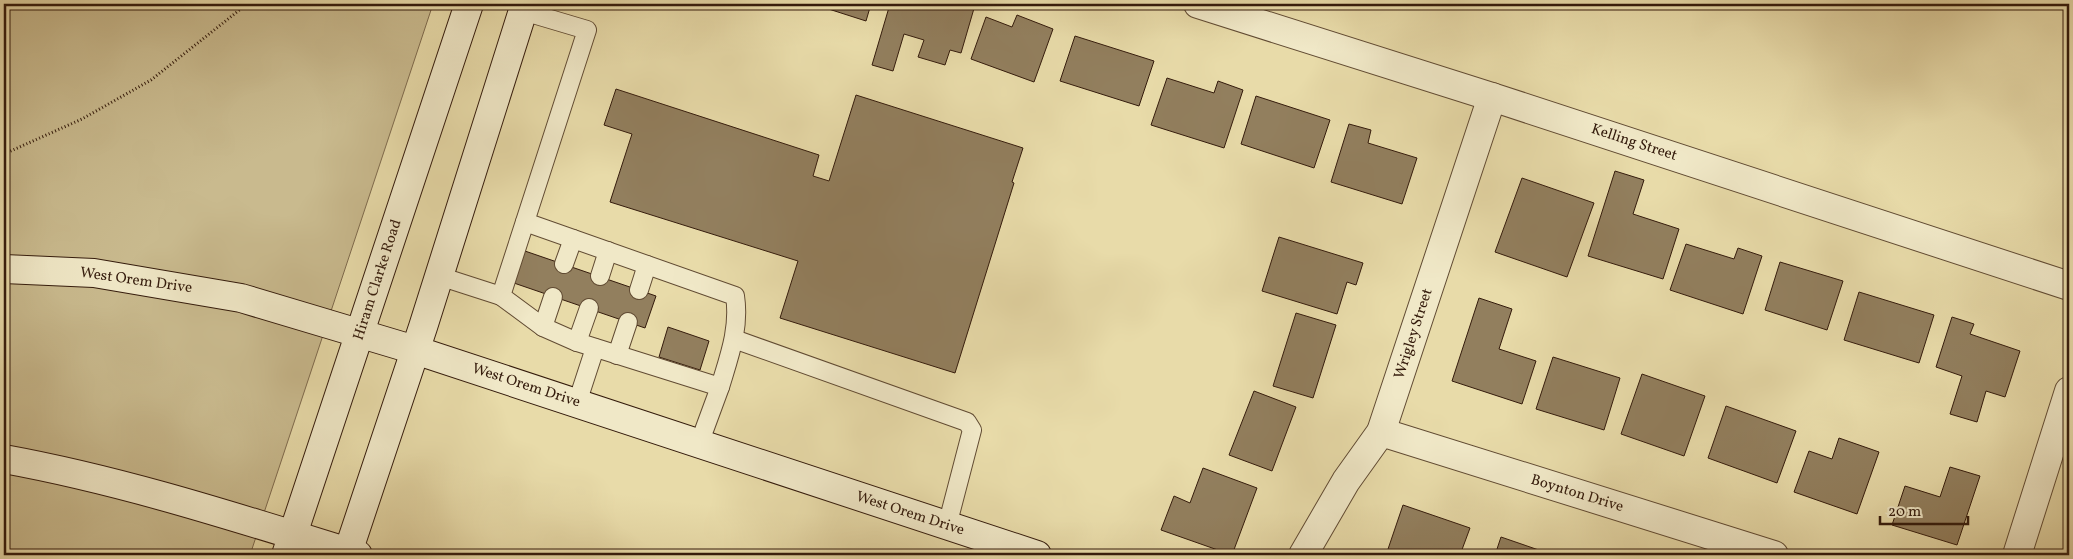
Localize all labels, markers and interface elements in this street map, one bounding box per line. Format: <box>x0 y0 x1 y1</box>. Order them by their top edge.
street label: Kelling Street <box>1588 119 1680 167</box>
street label: Hiram Clarke Road <box>349 217 407 343</box>
street label: West Orem Drive <box>79 263 193 299</box>
street label: Wrigley Street <box>1389 286 1439 382</box>
street label: West Orem Drive <box>469 359 583 413</box>
street label: Boynton Drive <box>1528 470 1626 518</box>
street label: West Orem Drive <box>853 487 967 541</box>
scale bar <box>1880 494 1968 526</box>
text: 20 m <box>1888 502 1921 523</box>

